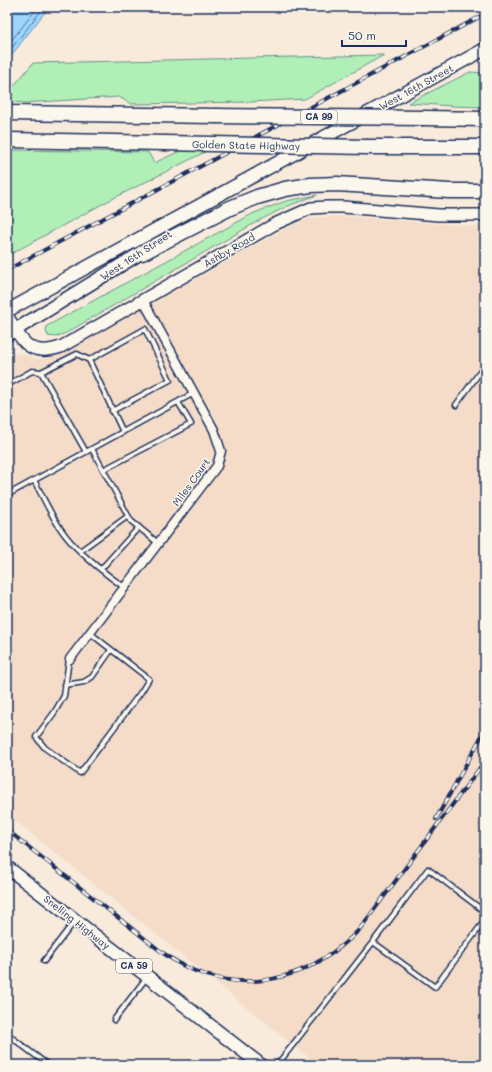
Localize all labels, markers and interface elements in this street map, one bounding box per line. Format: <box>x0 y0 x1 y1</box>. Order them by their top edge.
scale bar <box>342 22 406 48</box>
text: 50 m <box>348 27 376 43</box>
street label: West 16th Street <box>376 61 456 113</box>
road number: CA 99 <box>301 110 337 124</box>
street label: Golden State Highway <box>192 137 300 153</box>
street label: West 16th Street <box>97 227 175 283</box>
street label: Ashby Road <box>201 230 257 270</box>
street label: Miles Court <box>169 455 213 509</box>
street label: Snelling Highway <box>41 892 113 952</box>
road number: CA 59 <box>116 959 152 973</box>

